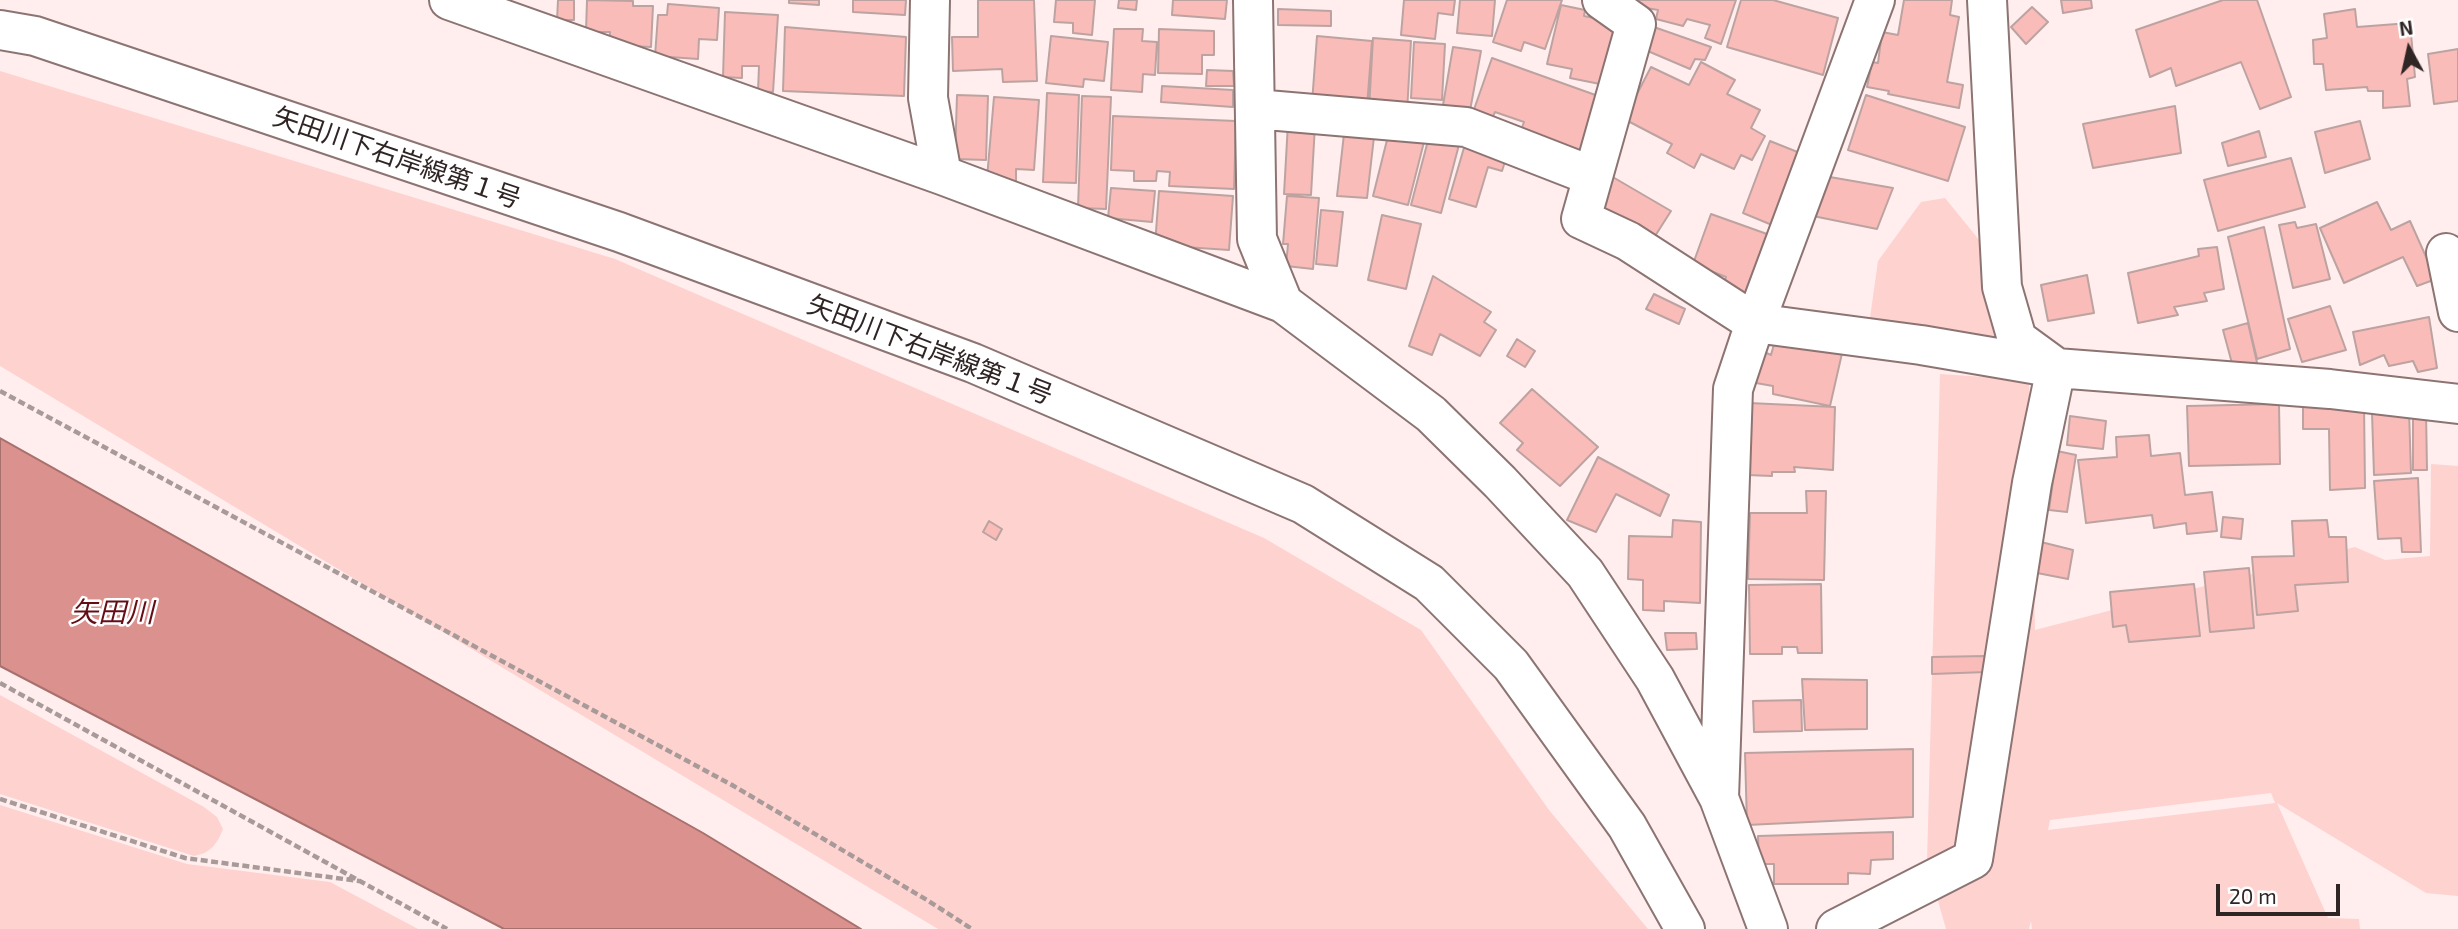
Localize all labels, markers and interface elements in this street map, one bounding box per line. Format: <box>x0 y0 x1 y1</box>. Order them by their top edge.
north arrow <box>2374 14 2444 84</box>
text: N <box>2398 15 2414 40</box>
street label: 矢田川下右岸線第１号 <box>269 101 525 215</box>
street label: 矢田川下右岸線第１号 <box>803 289 1057 411</box>
water label: 矢田川 <box>70 596 154 630</box>
scale bar <box>2220 870 2344 914</box>
text: 20 m <box>2229 883 2277 908</box>

